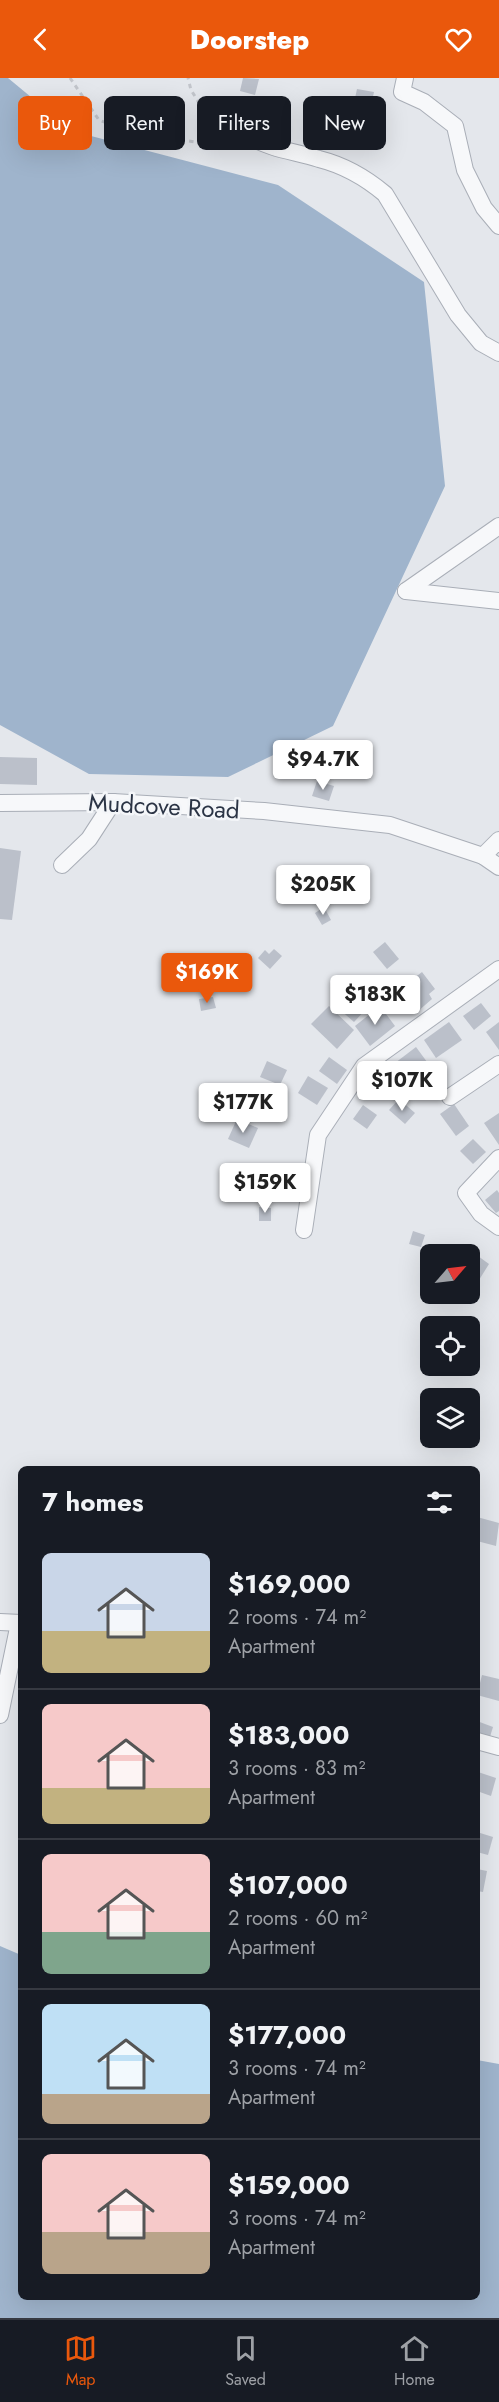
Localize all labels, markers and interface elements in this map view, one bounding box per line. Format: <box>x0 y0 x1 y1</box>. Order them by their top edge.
text: Doorstep <box>190 20 309 59</box>
icon: back <box>24 23 57 56</box>
icon: heart <box>442 23 475 56</box>
chip: Buy <box>18 96 92 150</box>
chip: Rent <box>104 96 185 150</box>
chip: Filters <box>197 96 291 150</box>
chip: New <box>303 96 386 150</box>
pin: $94.7K <box>274 740 372 791</box>
text: $94.7K <box>287 745 359 774</box>
street label: Mudcove Road <box>87 785 241 827</box>
pin: $205K <box>281 865 365 916</box>
text: $205K <box>290 870 356 899</box>
pin: $169K <box>165 953 249 1004</box>
text: $169K <box>175 958 239 987</box>
pin: $183K <box>333 975 417 1026</box>
text: $183K <box>344 980 406 1009</box>
pin: $107K <box>360 1061 444 1112</box>
text: $107K <box>371 1066 433 1095</box>
pin: $177K <box>201 1083 285 1134</box>
text: $177K <box>213 1088 273 1117</box>
pin: $159K <box>223 1163 307 1214</box>
text: $159K <box>234 1168 296 1197</box>
north arrow <box>420 1244 480 1304</box>
map controls <box>420 1244 480 1448</box>
button: locate <box>420 1316 480 1376</box>
button: layers <box>420 1388 480 1448</box>
text: 7 homes <box>42 1483 144 1521</box>
icon: filters <box>423 1486 456 1519</box>
text: $169,000 <box>228 1565 350 1603</box>
icon: home <box>90 1577 162 1649</box>
text: 2 rooms · 74 m² <box>228 1603 366 1632</box>
text: Apartment <box>228 1632 315 1661</box>
text: $183,000 <box>228 1716 350 1754</box>
icon: home <box>90 1728 162 1800</box>
text: 3 rooms · 83 m² <box>228 1754 365 1783</box>
text: Apartment <box>228 1783 315 1812</box>
text: $107,000 <box>228 1866 348 1904</box>
icon: home <box>90 1878 162 1950</box>
text: 2 rooms · 60 m² <box>228 1904 367 1933</box>
text: Apartment <box>228 1933 315 1962</box>
text: $177,000 <box>228 2016 346 2054</box>
icon: home <box>90 2028 162 2100</box>
text: 3 rooms · 74 m² <box>228 2054 366 2083</box>
text: Apartment <box>228 2083 315 2112</box>
text: $159,000 <box>228 2166 350 2204</box>
icon: home <box>90 2178 162 2250</box>
text: 3 rooms · 74 m² <box>228 2204 366 2233</box>
text: Apartment <box>228 2233 315 2262</box>
tab: Map <box>64 2332 97 2391</box>
tab: Saved <box>225 2332 266 2391</box>
tab: Home <box>394 2332 435 2391</box>

